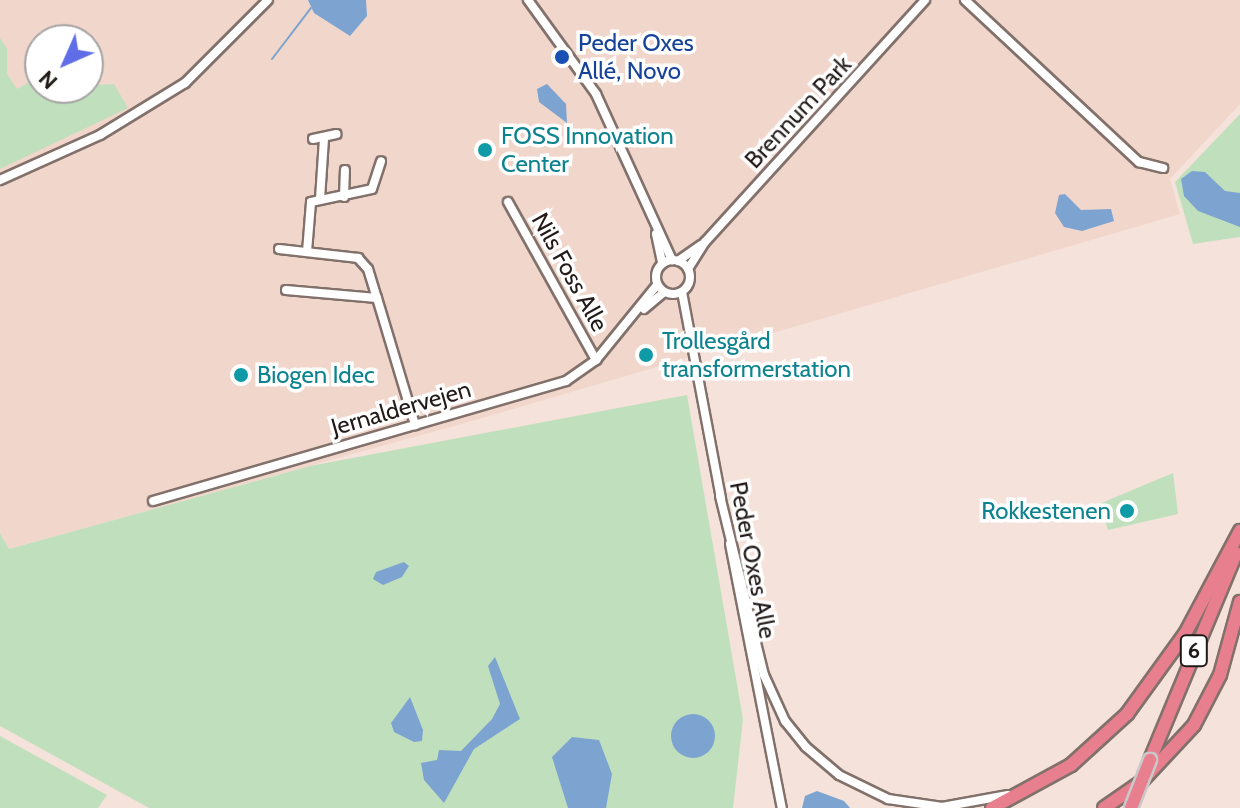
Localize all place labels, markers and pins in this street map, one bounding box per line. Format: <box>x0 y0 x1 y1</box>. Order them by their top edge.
place label: Peder Oxes Allé, Novo <box>578 29 694 85</box>
marker: Peder Oxes Allé, Novo <box>553 48 571 66</box>
place label: FOSS Innovation Center <box>501 122 674 178</box>
marker: FOSS Innovation Center <box>476 141 494 159</box>
place label: Trollesgård transformerstation <box>662 327 851 383</box>
marker: Trollesgård transformerstation <box>637 346 655 364</box>
place label: Biogen Idec <box>257 361 375 389</box>
marker: Biogen Idec <box>232 366 250 384</box>
place label: Rokkestenen <box>981 497 1111 525</box>
marker: Rokkestenen <box>1118 502 1136 520</box>

